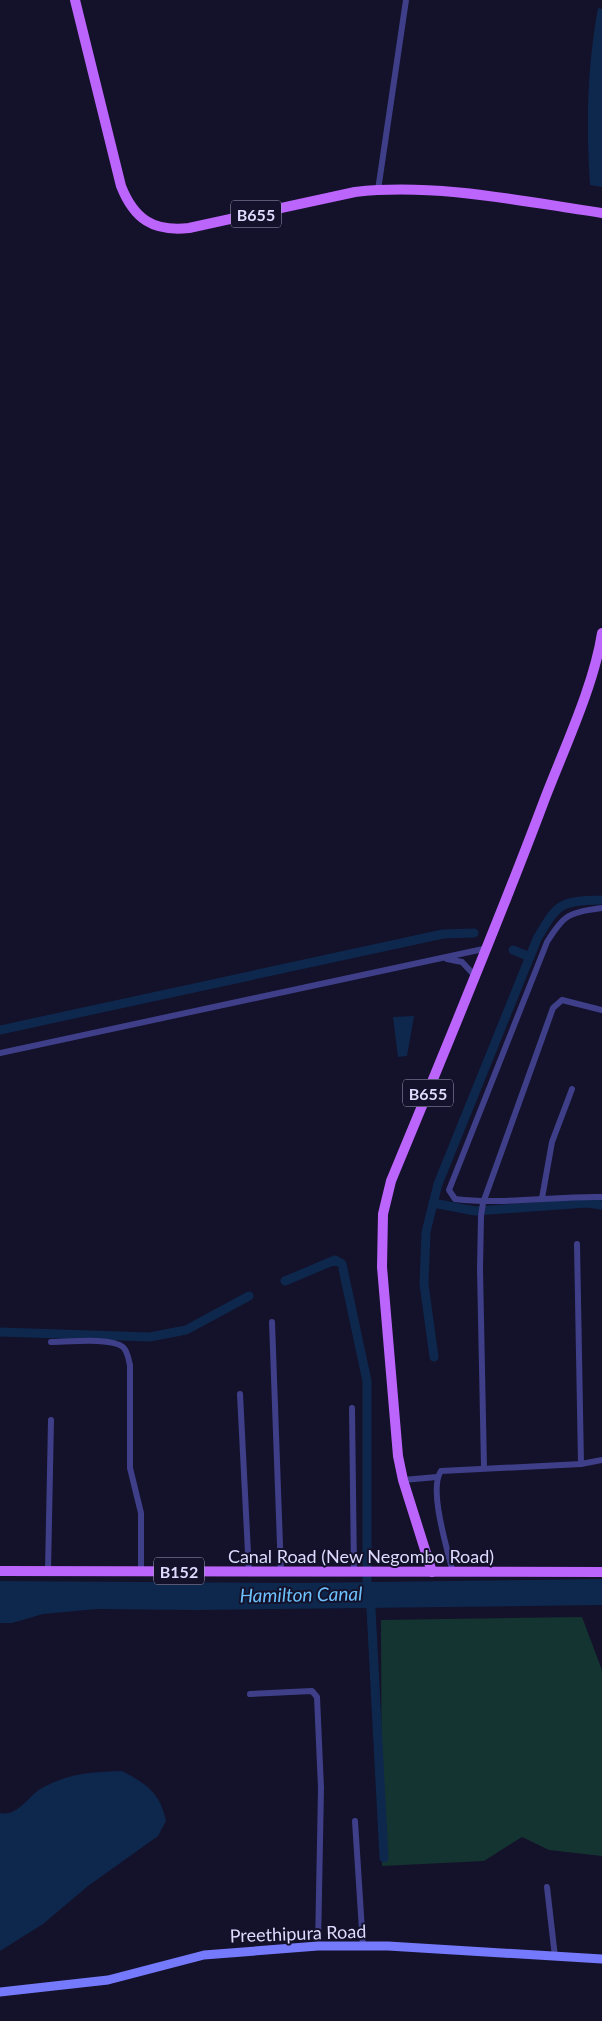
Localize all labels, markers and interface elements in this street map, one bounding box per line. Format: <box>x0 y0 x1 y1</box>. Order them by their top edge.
road number: B655 <box>231 200 281 228</box>
road number: B655 <box>403 1080 453 1106</box>
street label: Canal Road (New Negombo Road) <box>228 1545 494 1567</box>
road number: B152 <box>154 1558 204 1584</box>
water label: Hamilton Canal <box>239 1581 363 1607</box>
street label: Preethipura Road <box>229 1920 367 1946</box>

